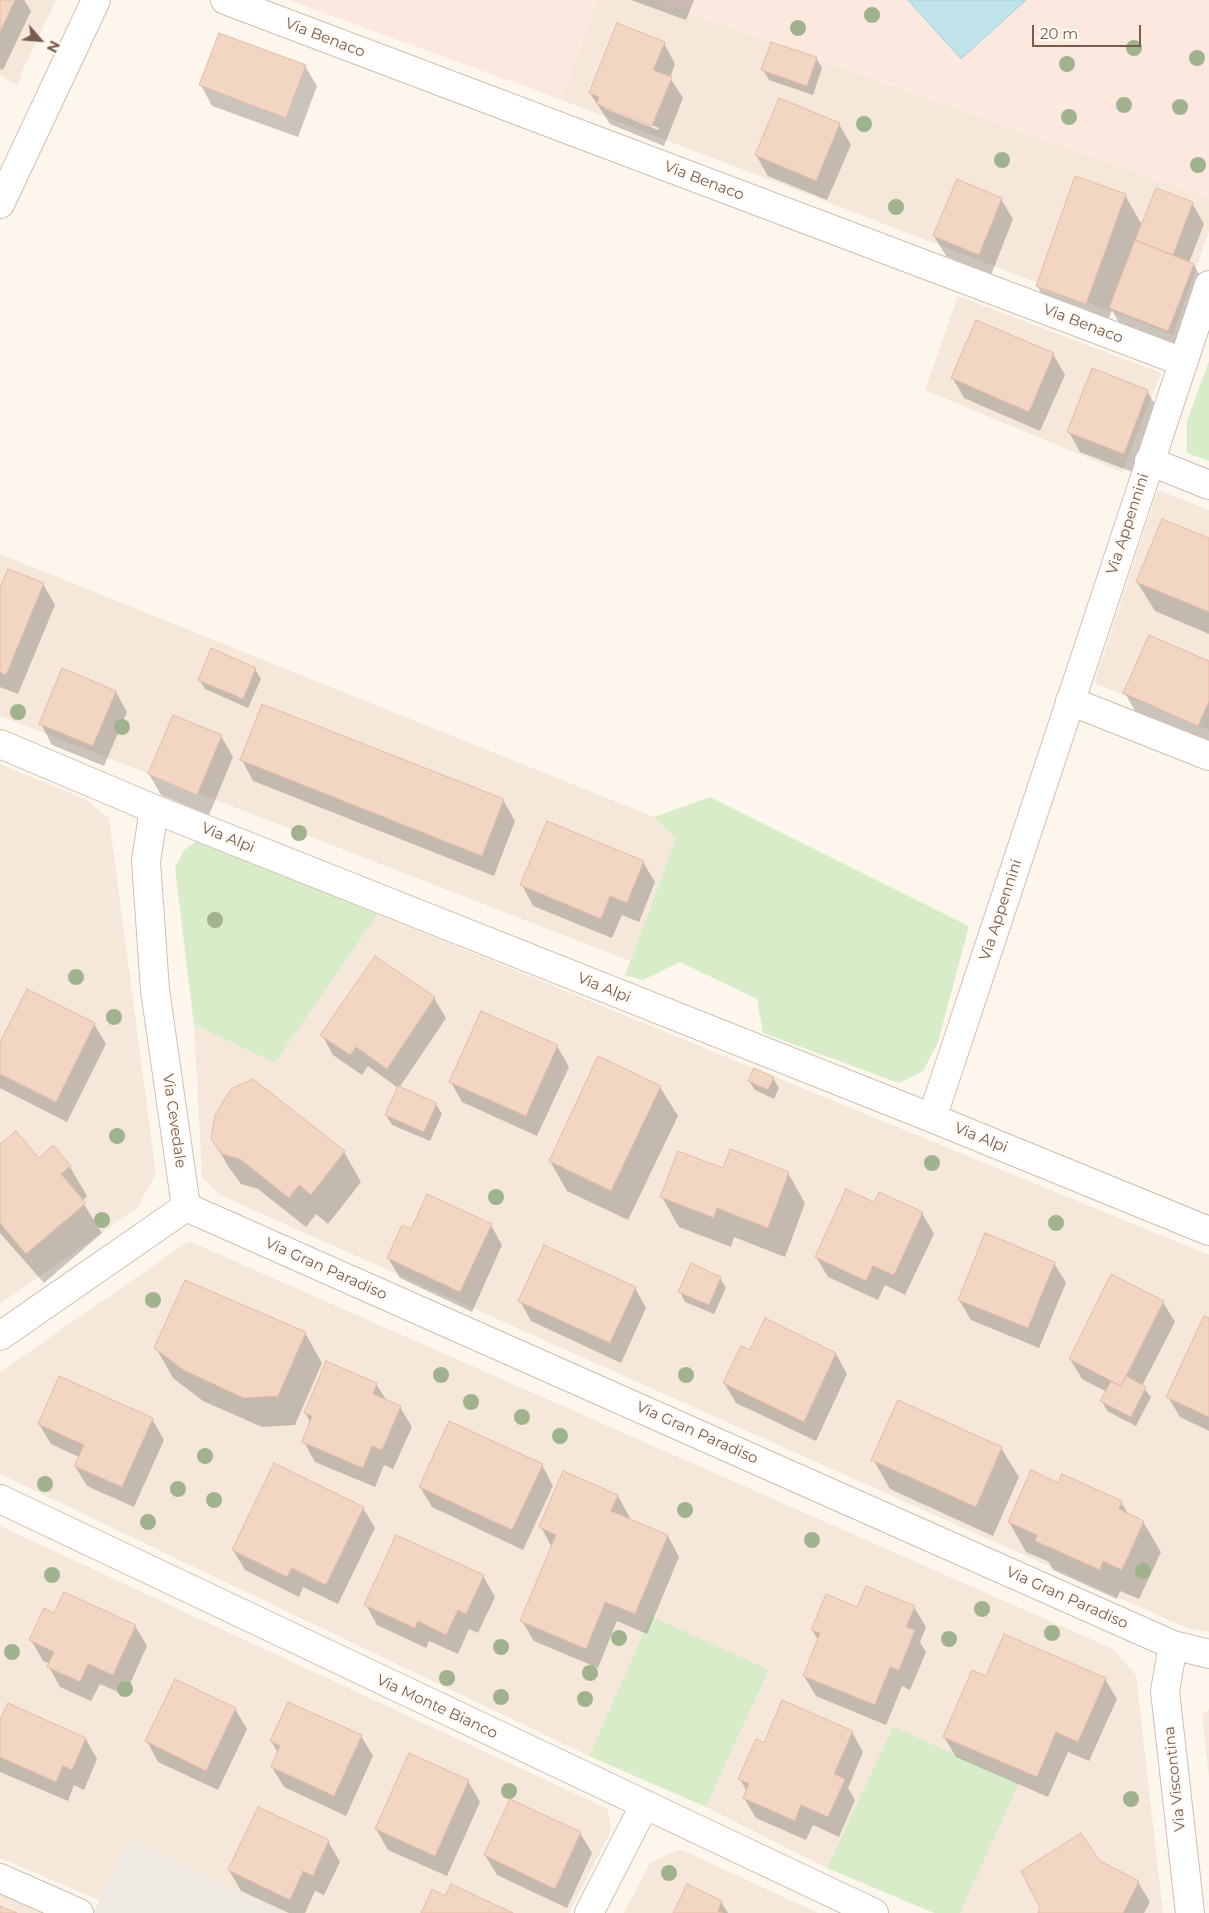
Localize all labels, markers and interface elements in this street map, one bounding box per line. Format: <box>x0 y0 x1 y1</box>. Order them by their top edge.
north arrow <box>15 15 65 65</box>
street label: Via Benaco <box>283 15 367 61</box>
scale bar <box>1034 15 1143 47</box>
text: 20 m <box>1040 24 1078 43</box>
text: N <box>43 38 64 56</box>
street label: Via Benaco <box>662 158 746 204</box>
street label: Via Benaco <box>1041 301 1125 347</box>
street label: Via Appennini <box>1103 471 1153 577</box>
street label: Via Alpi <box>199 819 257 857</box>
street label: Via Appennini <box>976 857 1026 963</box>
street label: Via Alpi <box>575 969 633 1007</box>
street label: Via Cevedale <box>158 1073 190 1169</box>
street label: Via Alpi <box>952 1119 1010 1157</box>
street label: Via Gran Paradiso <box>262 1234 390 1304</box>
street label: Via Gran Paradiso <box>633 1398 761 1468</box>
street label: Via Gran Paradiso <box>1003 1563 1131 1633</box>
street label: Via Monte Bianco <box>373 1671 501 1743</box>
street label: Via Viscontina <box>1161 1726 1189 1832</box>

